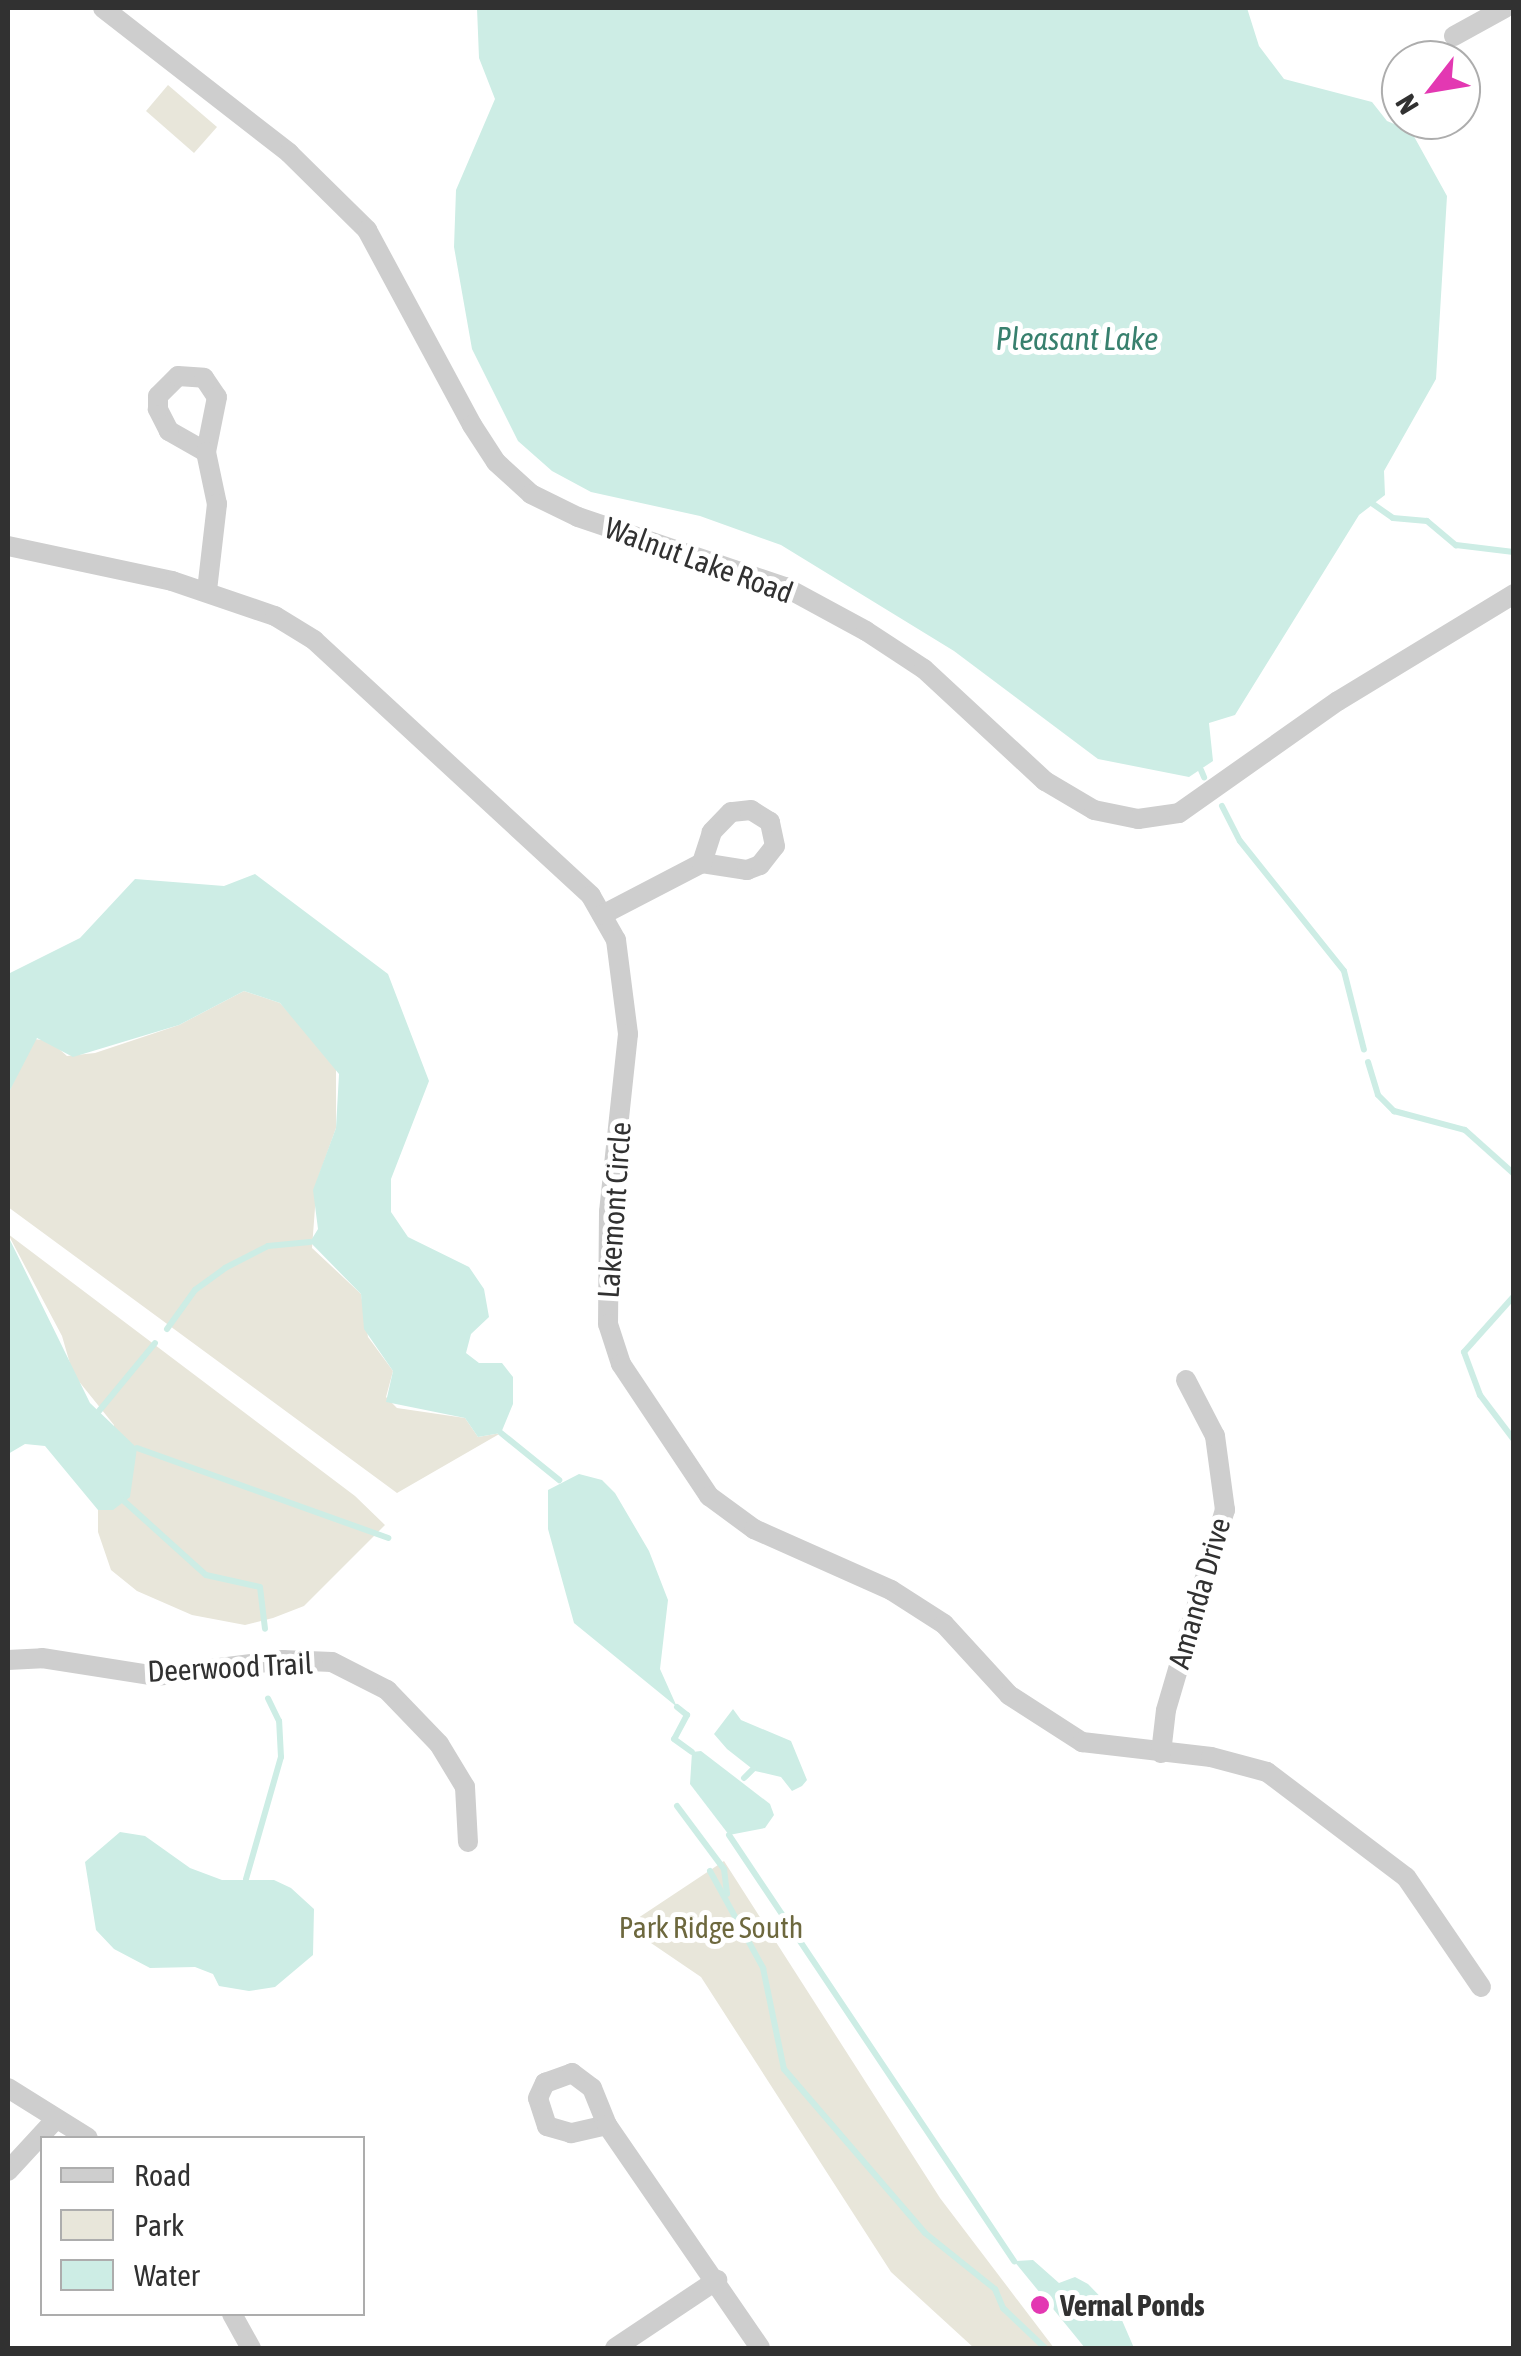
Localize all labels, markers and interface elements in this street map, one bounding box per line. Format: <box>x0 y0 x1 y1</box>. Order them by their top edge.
north arrow <box>1381 40 1481 140</box>
text: N <box>1389 89 1425 120</box>
water label: Pleasant Lake <box>996 320 1158 358</box>
street label: Walnut Lake Road <box>600 509 798 611</box>
street label: Lakemont Circle <box>590 1121 638 1299</box>
street label: Amanda Drive <box>1160 1513 1238 1673</box>
street label: Deerwood Trail <box>147 1645 313 1689</box>
park label: Park Ridge South <box>619 1909 803 1945</box>
legend <box>40 2136 365 2316</box>
text: Road <box>134 2158 191 2192</box>
text: Park <box>134 2208 184 2242</box>
text: Water <box>134 2258 200 2292</box>
place label: Vernal Ponds <box>1060 2287 1205 2323</box>
marker: Vernal Ponds <box>1029 2294 1051 2316</box>

